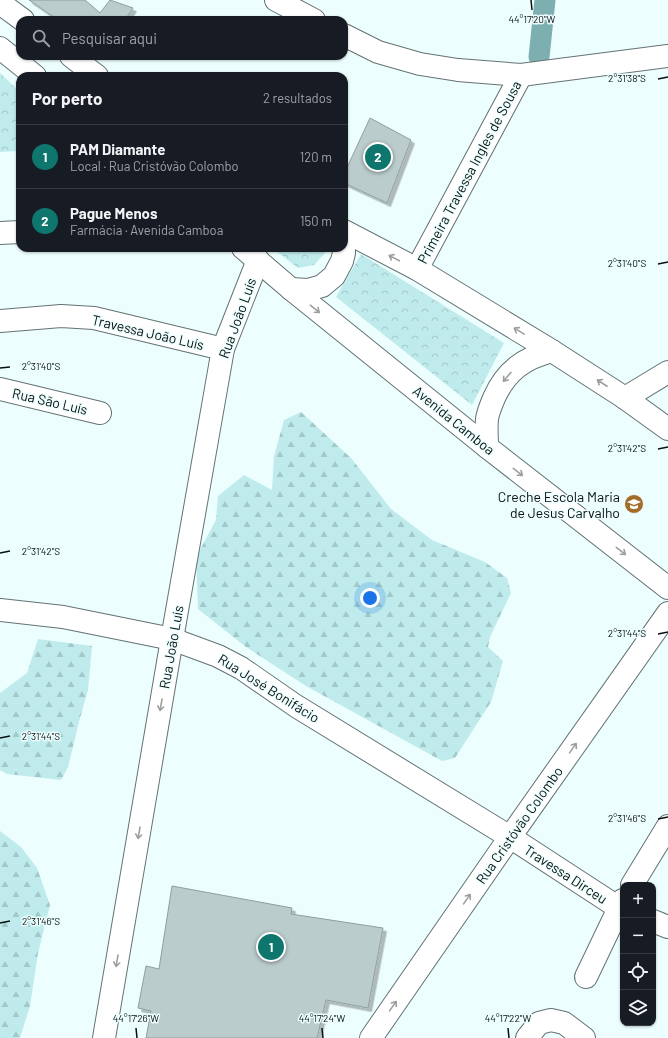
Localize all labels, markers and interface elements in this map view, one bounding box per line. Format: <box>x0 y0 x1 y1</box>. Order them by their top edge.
text: 44°17'20"W <box>509 13 556 25</box>
search box <box>16 16 348 60</box>
icon: search <box>30 27 52 49</box>
text: Pesquisar aqui <box>62 29 157 47</box>
text: 2°31'38"S <box>608 72 646 84</box>
street label: Primeira Travessa Ingles de Sousa <box>413 78 525 266</box>
text: Por perto <box>32 88 102 108</box>
text: 2 resultados <box>263 90 332 106</box>
text: PAM Diamante <box>70 140 165 158</box>
pin: 2 <box>365 142 391 172</box>
text: 1 <box>43 149 47 165</box>
text: 120 m <box>300 149 332 165</box>
text: Local · Rua Cristóvão Colombo <box>70 158 239 174</box>
text: Pague Menos <box>70 204 157 222</box>
text: 2 <box>41 213 49 229</box>
text: 150 m <box>300 213 332 229</box>
text: Farmácia · Avenida Camboa <box>70 222 223 238</box>
one-way arrow <box>389 253 401 261</box>
text: 2°31'40"S <box>608 257 646 269</box>
street label: Rua João Luís <box>215 275 260 361</box>
one-way arrow <box>310 305 321 314</box>
street label: Travessa João Luís <box>90 311 206 353</box>
one-way arrow <box>513 326 525 334</box>
text: 2°31'40"S <box>22 360 60 372</box>
one-way arrow <box>503 371 512 382</box>
one-way arrow <box>596 379 607 387</box>
street label: Avenida Camboa <box>410 382 498 458</box>
street label: Rua São Luís <box>11 384 90 418</box>
text: 2°31'42"S <box>608 442 646 454</box>
one-way arrow <box>513 467 524 476</box>
place label: Creche Escola Maria de Jesus Carvalho <box>498 488 620 521</box>
school or university icon: Creche Escola Maria de Jesus Carvalho <box>623 493 645 515</box>
text: 2°31'42"S <box>22 545 60 557</box>
one-way arrow <box>615 547 626 556</box>
your location <box>360 588 380 608</box>
street label: Rua João Luís <box>155 604 187 690</box>
text: 2°31'44"S <box>608 627 646 639</box>
street label: Rua José Bonifácio <box>215 650 323 726</box>
one-way arrow <box>157 698 165 711</box>
text: 2°31'44"S <box>22 730 60 742</box>
one-way arrow <box>569 743 577 754</box>
street label: Rua Cristóvão Colombo <box>472 763 566 887</box>
text: 2°31'46"S <box>608 812 646 824</box>
one-way arrow <box>135 826 143 839</box>
street label: Travessa Dirceu <box>521 841 611 907</box>
map controls <box>620 882 656 1026</box>
button: + <box>620 882 656 918</box>
one-way arrow <box>463 894 471 905</box>
text: 2°31'46"S <box>22 915 60 927</box>
button: − <box>620 918 656 954</box>
pin: 1 <box>258 932 284 962</box>
button: locate <box>620 954 656 990</box>
one-way arrow <box>113 955 121 968</box>
button: layers <box>620 990 656 1026</box>
one-way arrow <box>389 1001 397 1012</box>
text: 44°17'26"W <box>113 1012 159 1024</box>
text: 44°17'24"W <box>299 1012 345 1024</box>
text: 44°17'22"W <box>485 1012 531 1024</box>

